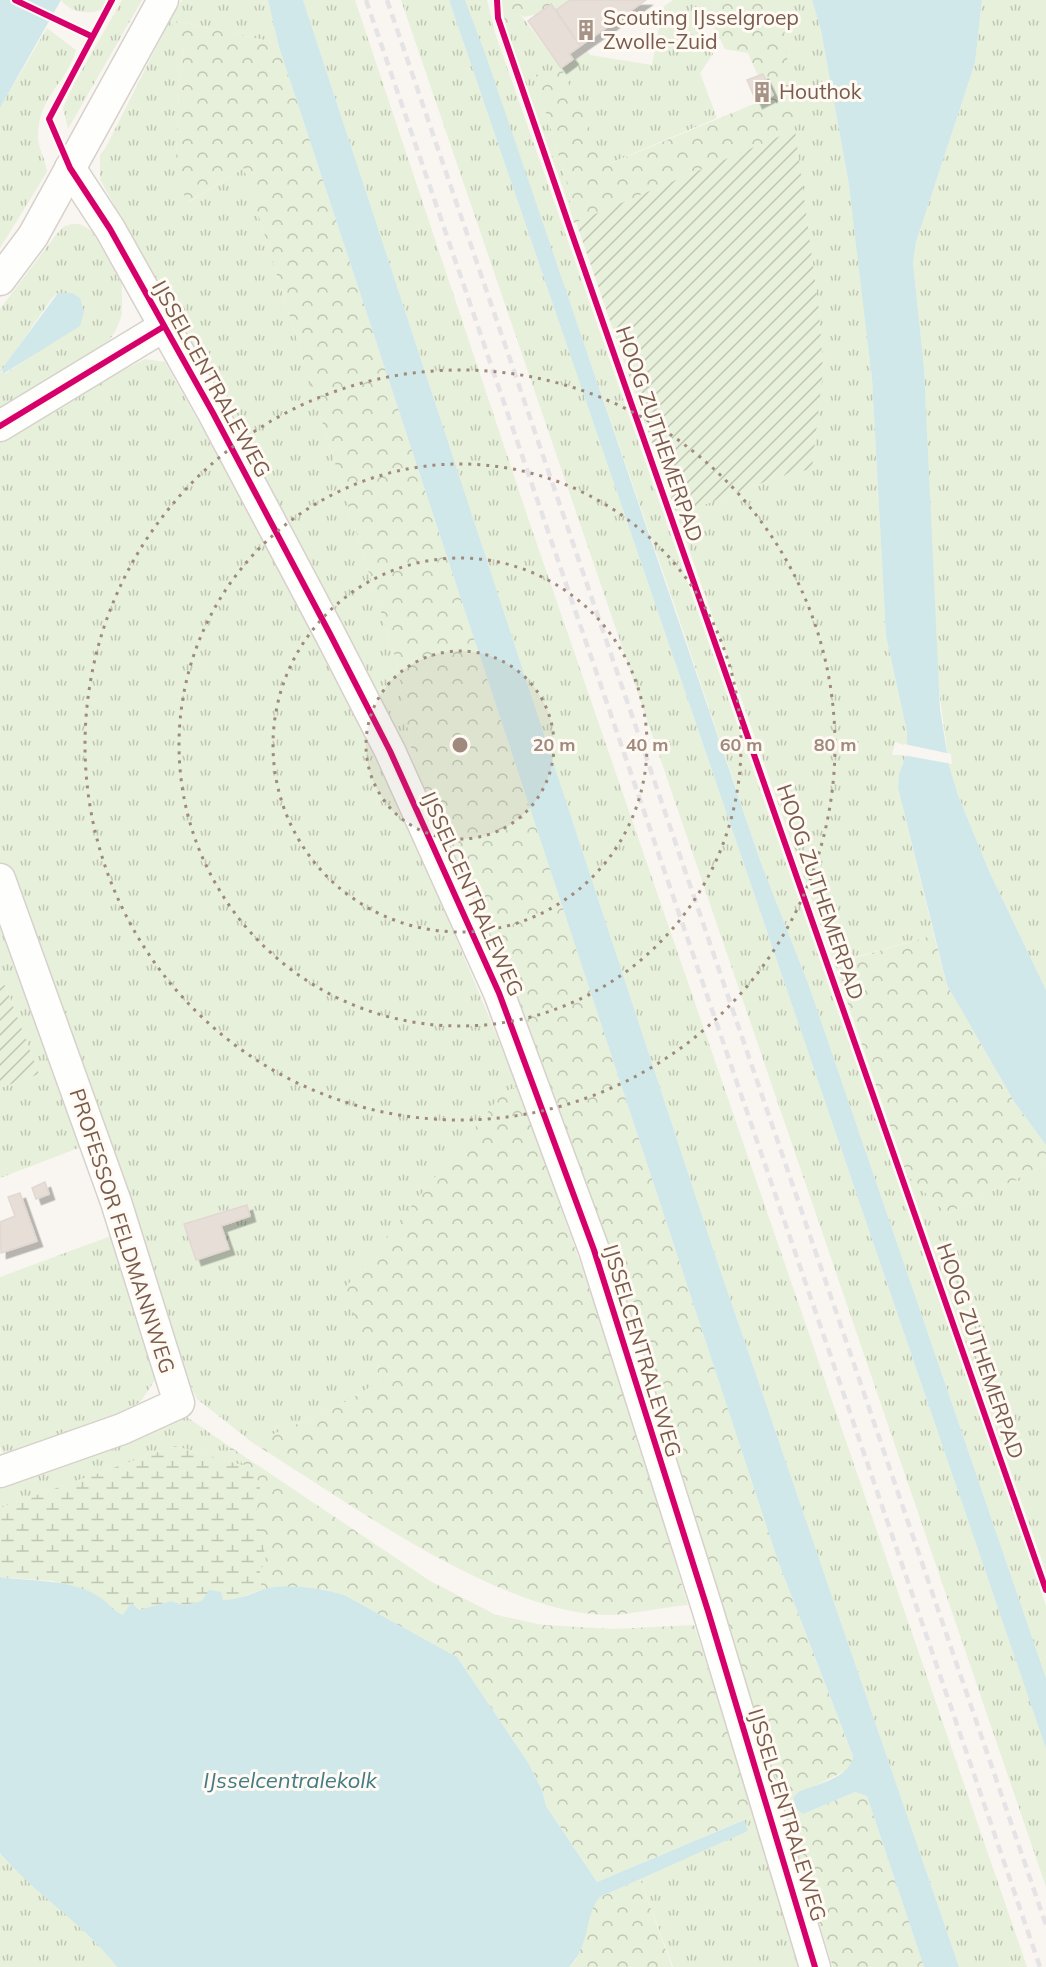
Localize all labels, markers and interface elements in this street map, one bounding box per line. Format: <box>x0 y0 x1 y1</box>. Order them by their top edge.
place label: Scouting IJsselgroep Zwolle-Zuid <box>603 4 799 54</box>
building icon: Scouting IJsselgroep Zwolle-Zuid <box>574 18 598 42</box>
place label: Houthok <box>779 78 862 104</box>
building icon: Houthok <box>750 80 774 104</box>
street label: IJSSELCENTRALEWEG <box>147 276 277 481</box>
street label: HOOG ZUTHEMERPAD <box>611 322 709 545</box>
text: 20 m <box>533 733 575 756</box>
text: 40 m <box>626 733 668 756</box>
text: 60 m <box>720 733 762 756</box>
text: 80 m <box>814 733 856 756</box>
centre of rings <box>450 735 470 755</box>
street label: HOOG ZUTHEMERPAD <box>772 780 870 1003</box>
street label: IJSSELCENTRALEWEG <box>416 787 530 1000</box>
street label: PROFESSOR FELDMANNWEG <box>65 1085 181 1376</box>
street label: HOOG ZUTHEMERPAD <box>932 1239 1030 1462</box>
street label: IJSSELCENTRALEWEG <box>598 1241 688 1460</box>
street label: IJSSELCENTRALEWEG <box>743 1705 833 1924</box>
water label: IJsselcentralekolk <box>203 1766 377 1794</box>

